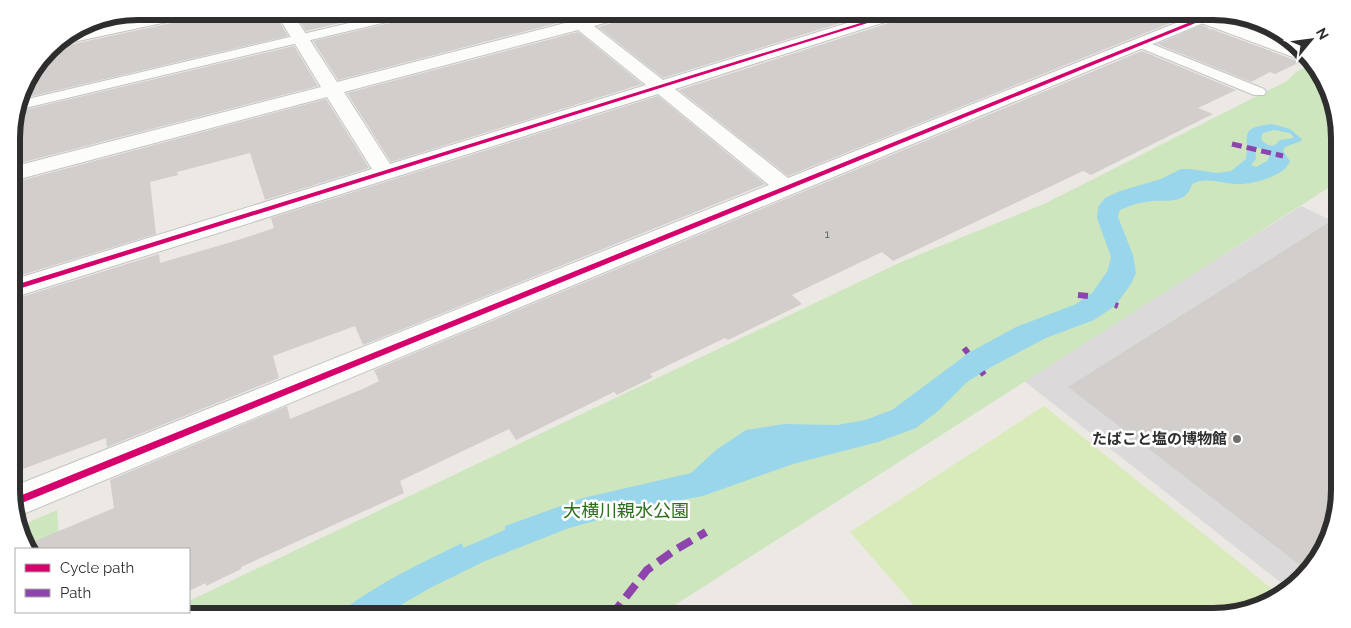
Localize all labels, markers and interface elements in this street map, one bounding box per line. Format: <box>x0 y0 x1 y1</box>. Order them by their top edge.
north arrow <box>1286 15 1336 65</box>
text: N <box>1313 25 1332 42</box>
house number: 1 <box>824 227 830 241</box>
place label: たばこと塩の博物館 <box>1092 430 1227 448</box>
marker: たばこと塩の博物館 <box>1231 433 1243 445</box>
park label: 大横川親水公園 <box>563 500 689 521</box>
legend <box>15 548 190 613</box>
text: Cycle path <box>60 559 134 577</box>
text: Path <box>60 584 91 602</box>

